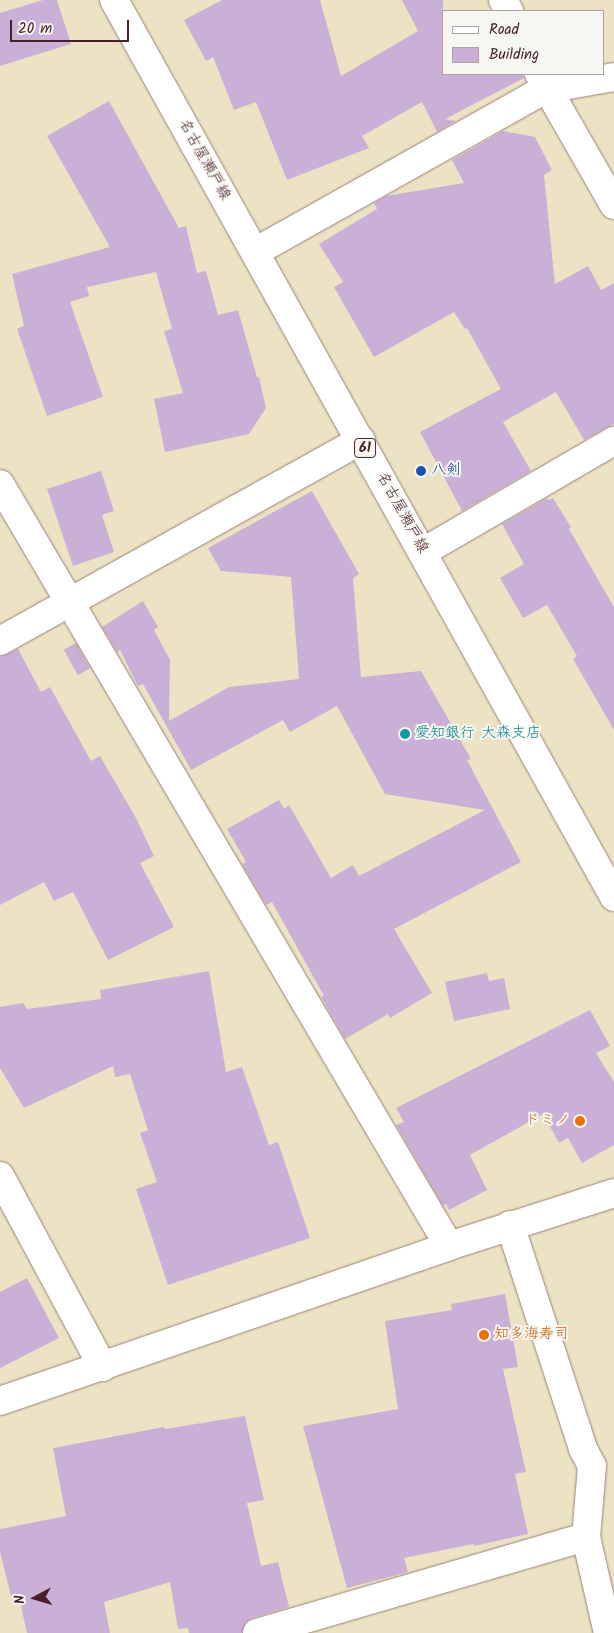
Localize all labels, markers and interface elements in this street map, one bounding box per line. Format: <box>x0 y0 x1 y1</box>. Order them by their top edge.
scale bar <box>12 10 131 42</box>
legend <box>442 10 604 75</box>
text: 20 m <box>18 17 52 41</box>
text: Road <box>489 18 519 42</box>
text: Building <box>489 43 539 67</box>
street label: 名古屋瀬戸線 <box>174 116 234 204</box>
road number: 61 <box>354 436 376 459</box>
place label: 八剣 <box>431 462 461 480</box>
marker: 八剣 <box>415 465 427 477</box>
street label: 名古屋瀬戸線 <box>372 469 432 557</box>
place label: 愛知銀行 大森支店 <box>415 725 541 743</box>
marker: 愛知銀行 大森支店 <box>399 728 411 740</box>
place label: ドミノ <box>525 1112 570 1130</box>
marker: ドミノ <box>574 1115 586 1127</box>
place label: 知多海寿司 <box>494 1326 569 1344</box>
marker: 知多海寿司 <box>478 1329 490 1341</box>
north arrow <box>10 1573 60 1623</box>
text: N <box>9 1594 31 1605</box>

